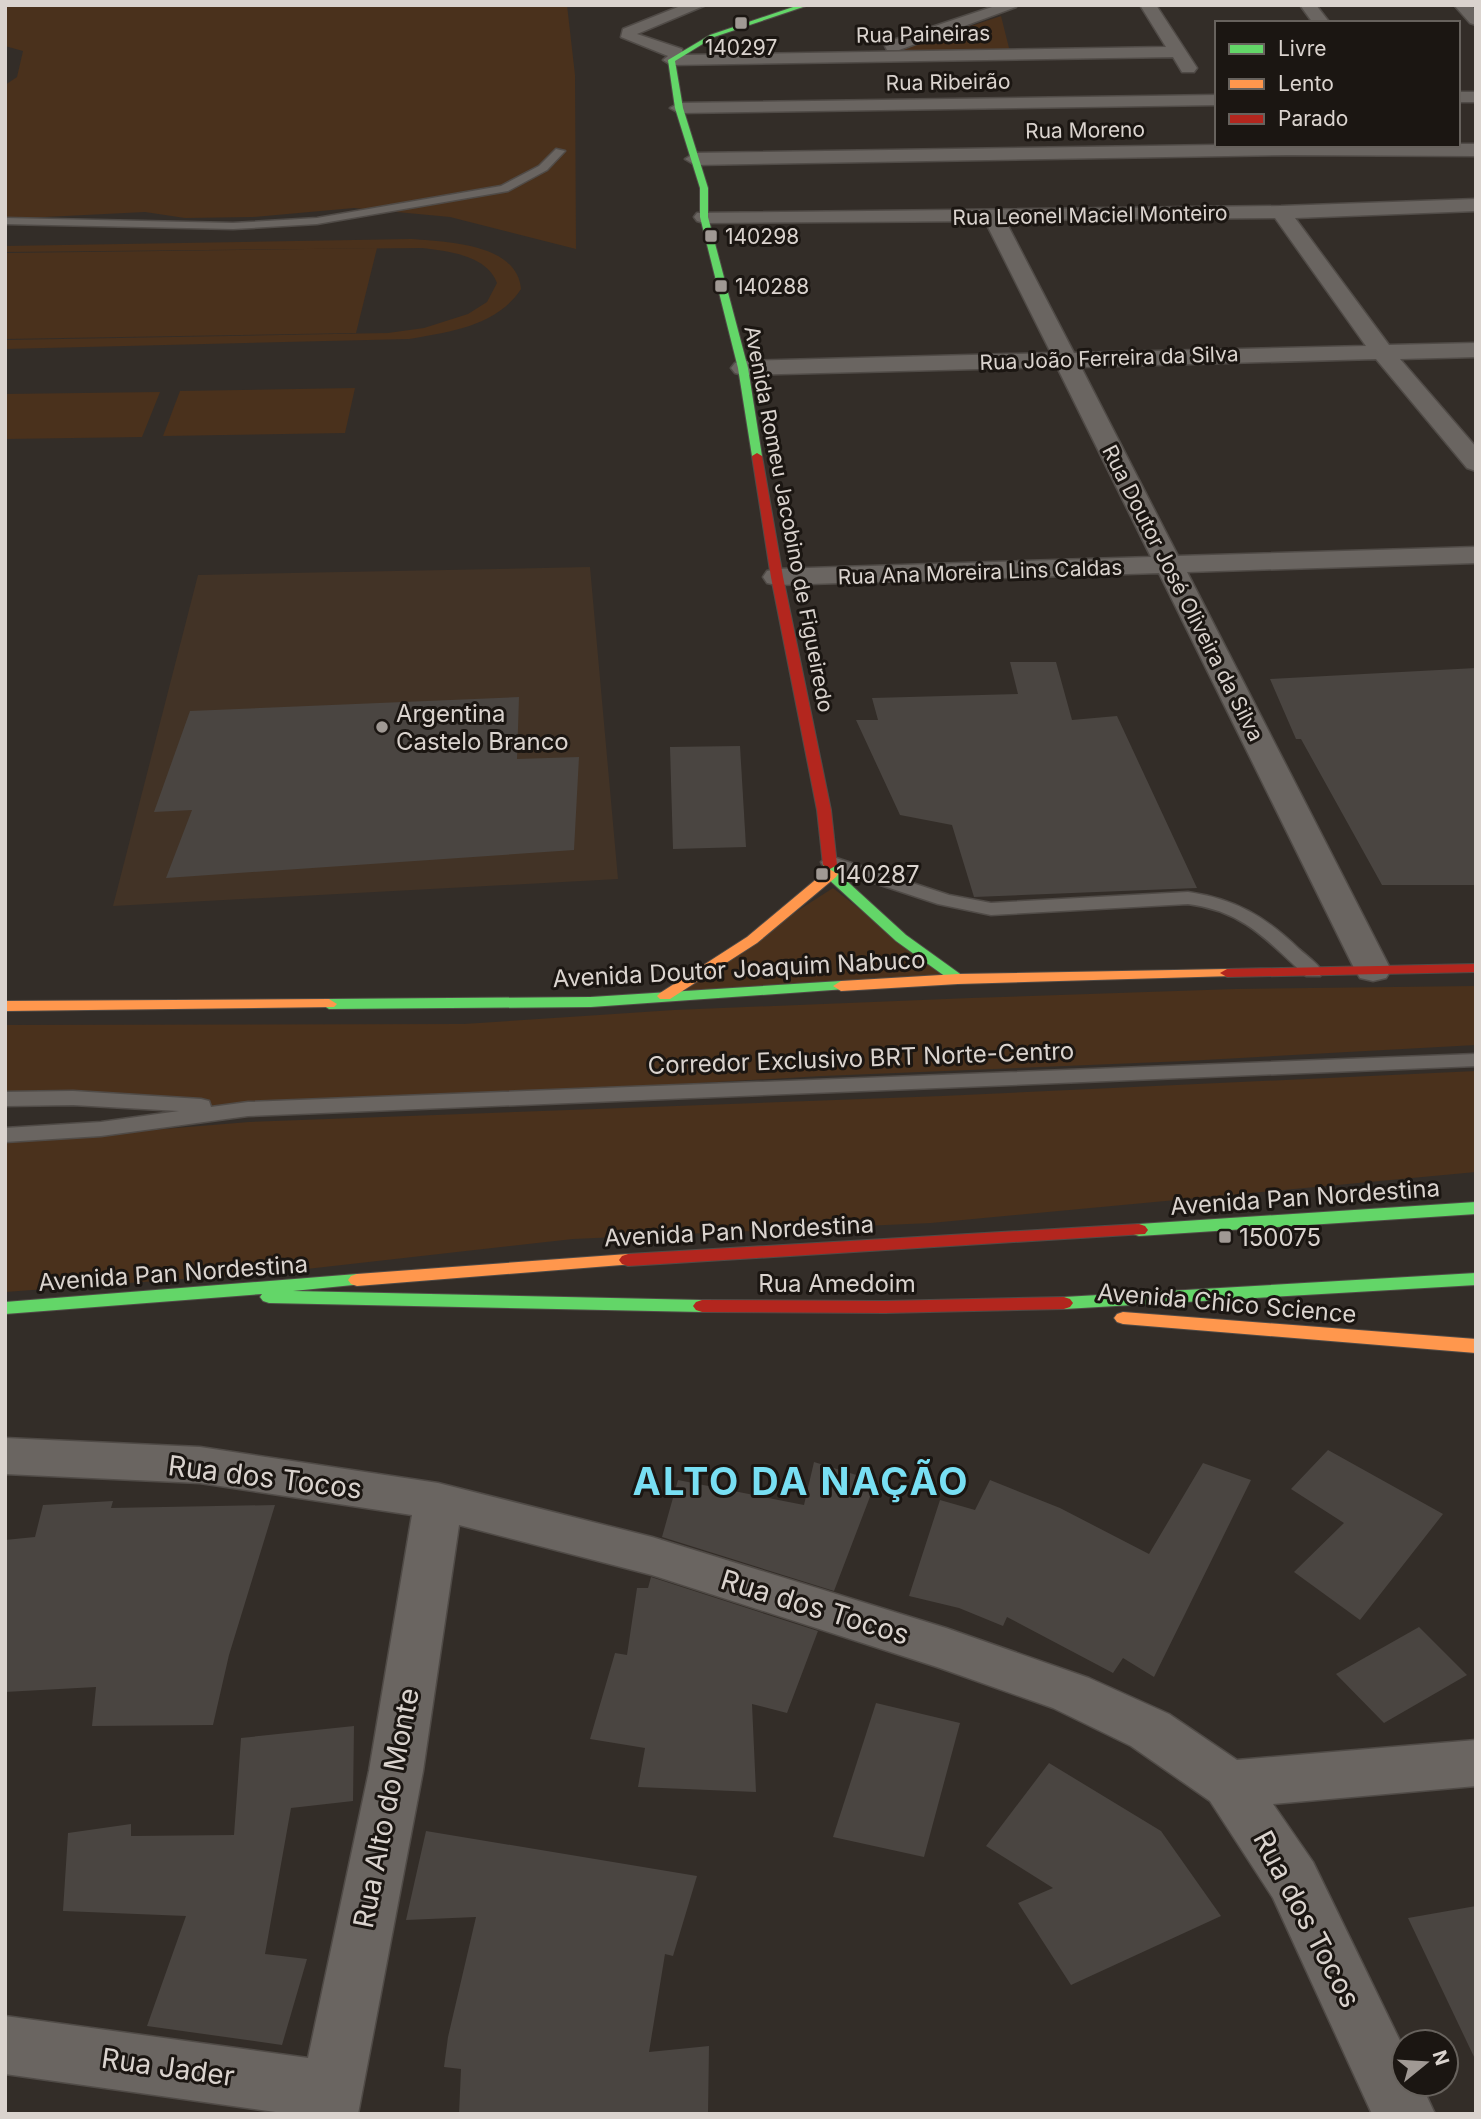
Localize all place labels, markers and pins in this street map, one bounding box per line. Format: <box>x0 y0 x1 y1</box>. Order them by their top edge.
marker: 140297 <box>733 15 749 31</box>
place label: 140297 <box>705 35 777 60</box>
place label: 140298 <box>725 224 799 249</box>
marker: 140298 <box>703 228 719 244</box>
place label: 140288 <box>735 274 809 299</box>
marker: 140288 <box>713 278 729 294</box>
place label: Argentina Castelo Branco <box>396 699 569 756</box>
marker: Argentina Castelo Branco <box>374 719 390 735</box>
place label: 140287 <box>836 860 919 889</box>
marker: 140287 <box>814 866 830 882</box>
place label: 150075 <box>1239 1223 1321 1252</box>
marker: 150075 <box>1217 1229 1233 1245</box>

